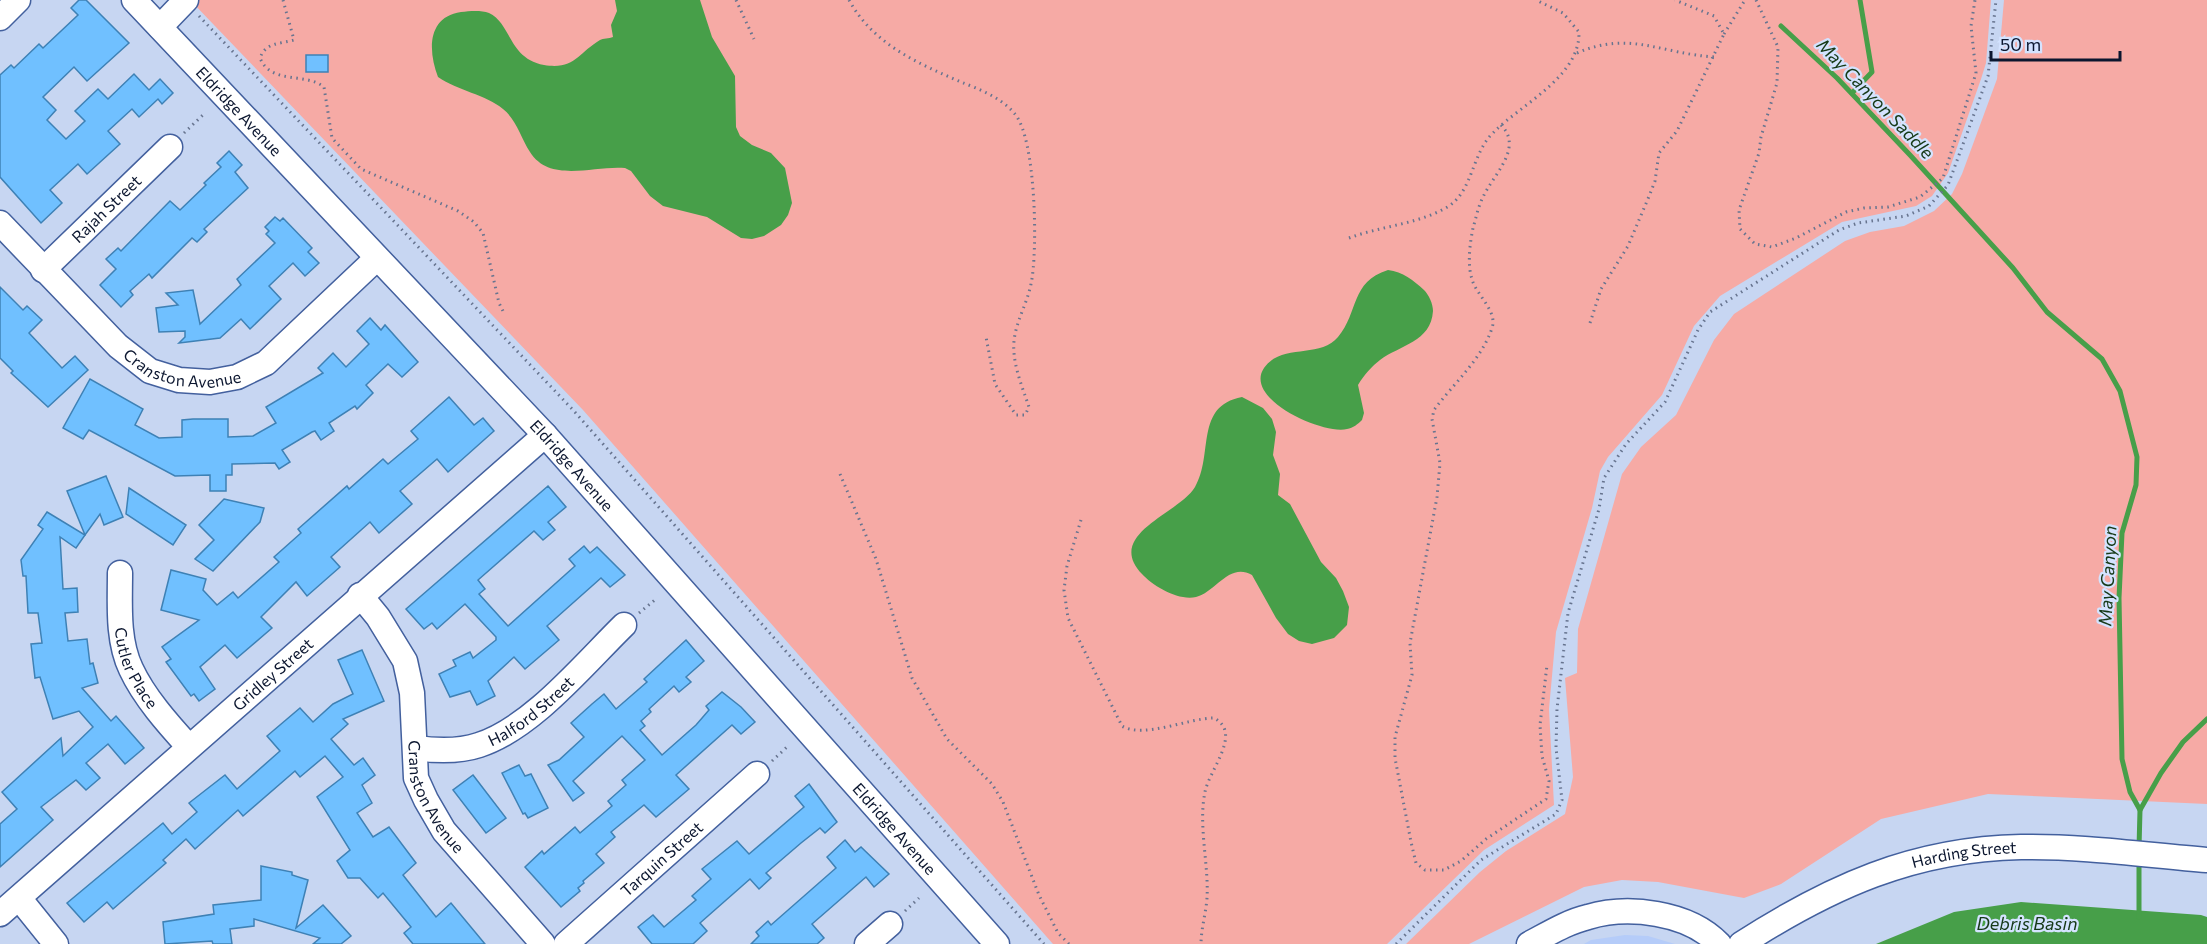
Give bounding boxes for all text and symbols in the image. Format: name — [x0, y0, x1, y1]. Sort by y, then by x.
scale bar — [1991, 24, 2120, 62]
water label: May Canyon Saddle — [1813, 33, 1939, 163]
text: 50 m — [2000, 33, 2041, 55]
street label: Eldridge Avenue — [193, 62, 286, 160]
street label: Rajah Street — [67, 170, 145, 246]
street label: Cranston Avenue — [120, 344, 242, 392]
street label: Eldridge Avenue — [526, 415, 618, 515]
water label: May Canyon — [2093, 525, 2121, 627]
street label: Cutler Place — [112, 626, 162, 712]
street label: Gridley Street — [228, 633, 317, 714]
street label: Halford Street — [485, 672, 578, 750]
street label: Cranston Avenue — [405, 740, 469, 856]
street label: Eldridge Avenue — [849, 779, 941, 878]
street label: Tarquin Street — [616, 817, 707, 900]
street label: Harding Street — [1909, 837, 2017, 871]
water label: Debris Basin — [1976, 912, 2078, 934]

